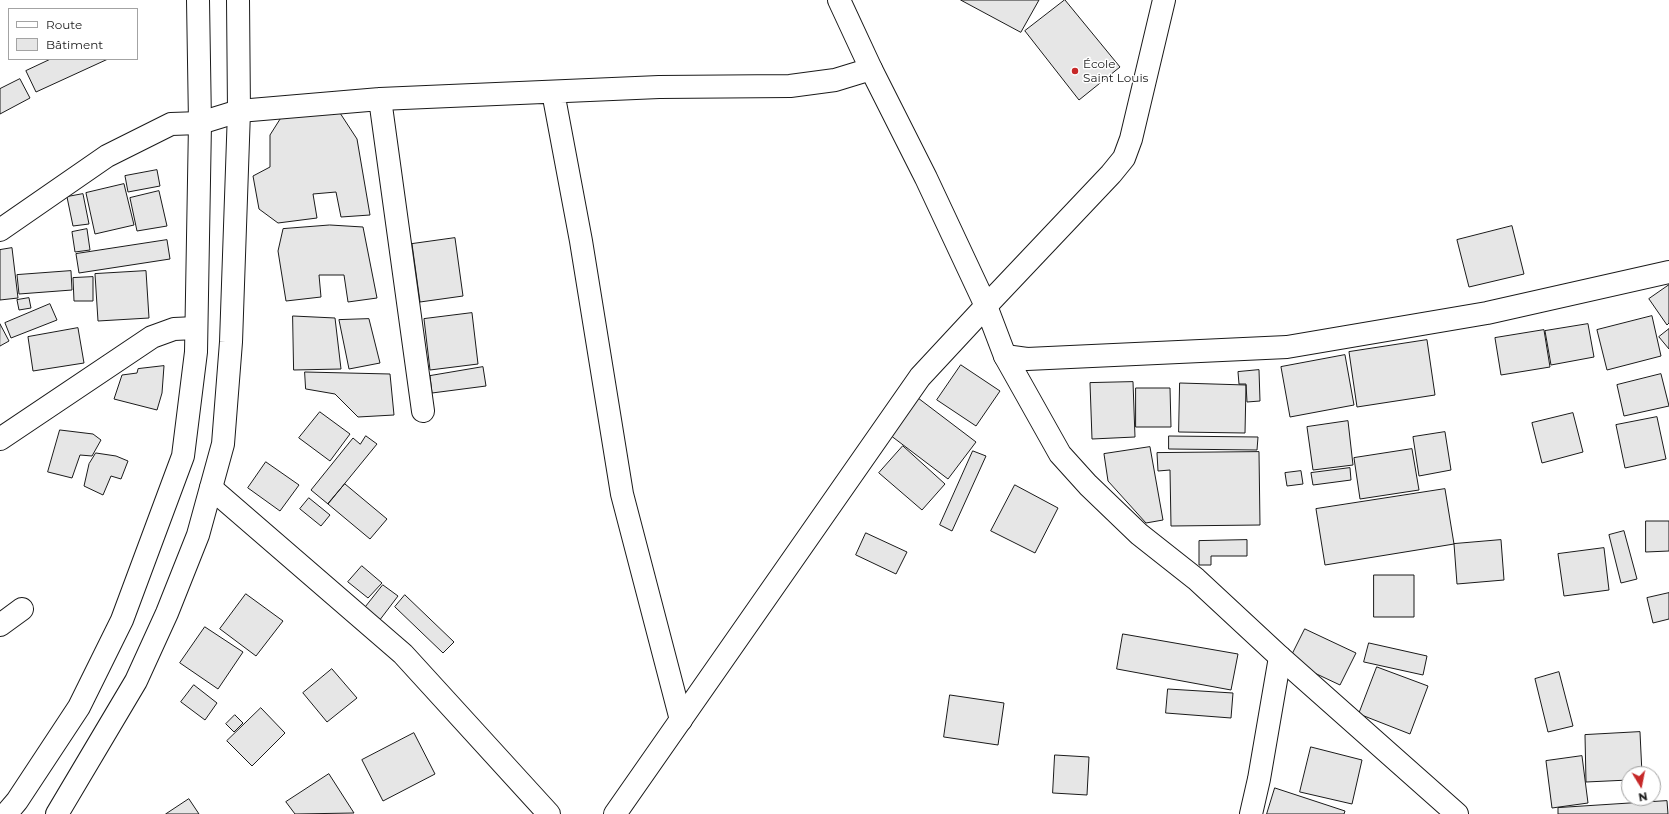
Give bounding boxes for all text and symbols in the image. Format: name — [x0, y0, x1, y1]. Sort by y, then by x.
legend — [8, 8, 138, 60]
text: Route — [46, 17, 82, 32]
text: Bâtiment — [46, 37, 103, 52]
place label: École Saint Louis — [1083, 57, 1148, 85]
marker: École Saint Louis — [1070, 66, 1080, 76]
north arrow — [1621, 766, 1661, 806]
text: N — [1637, 789, 1649, 804]

